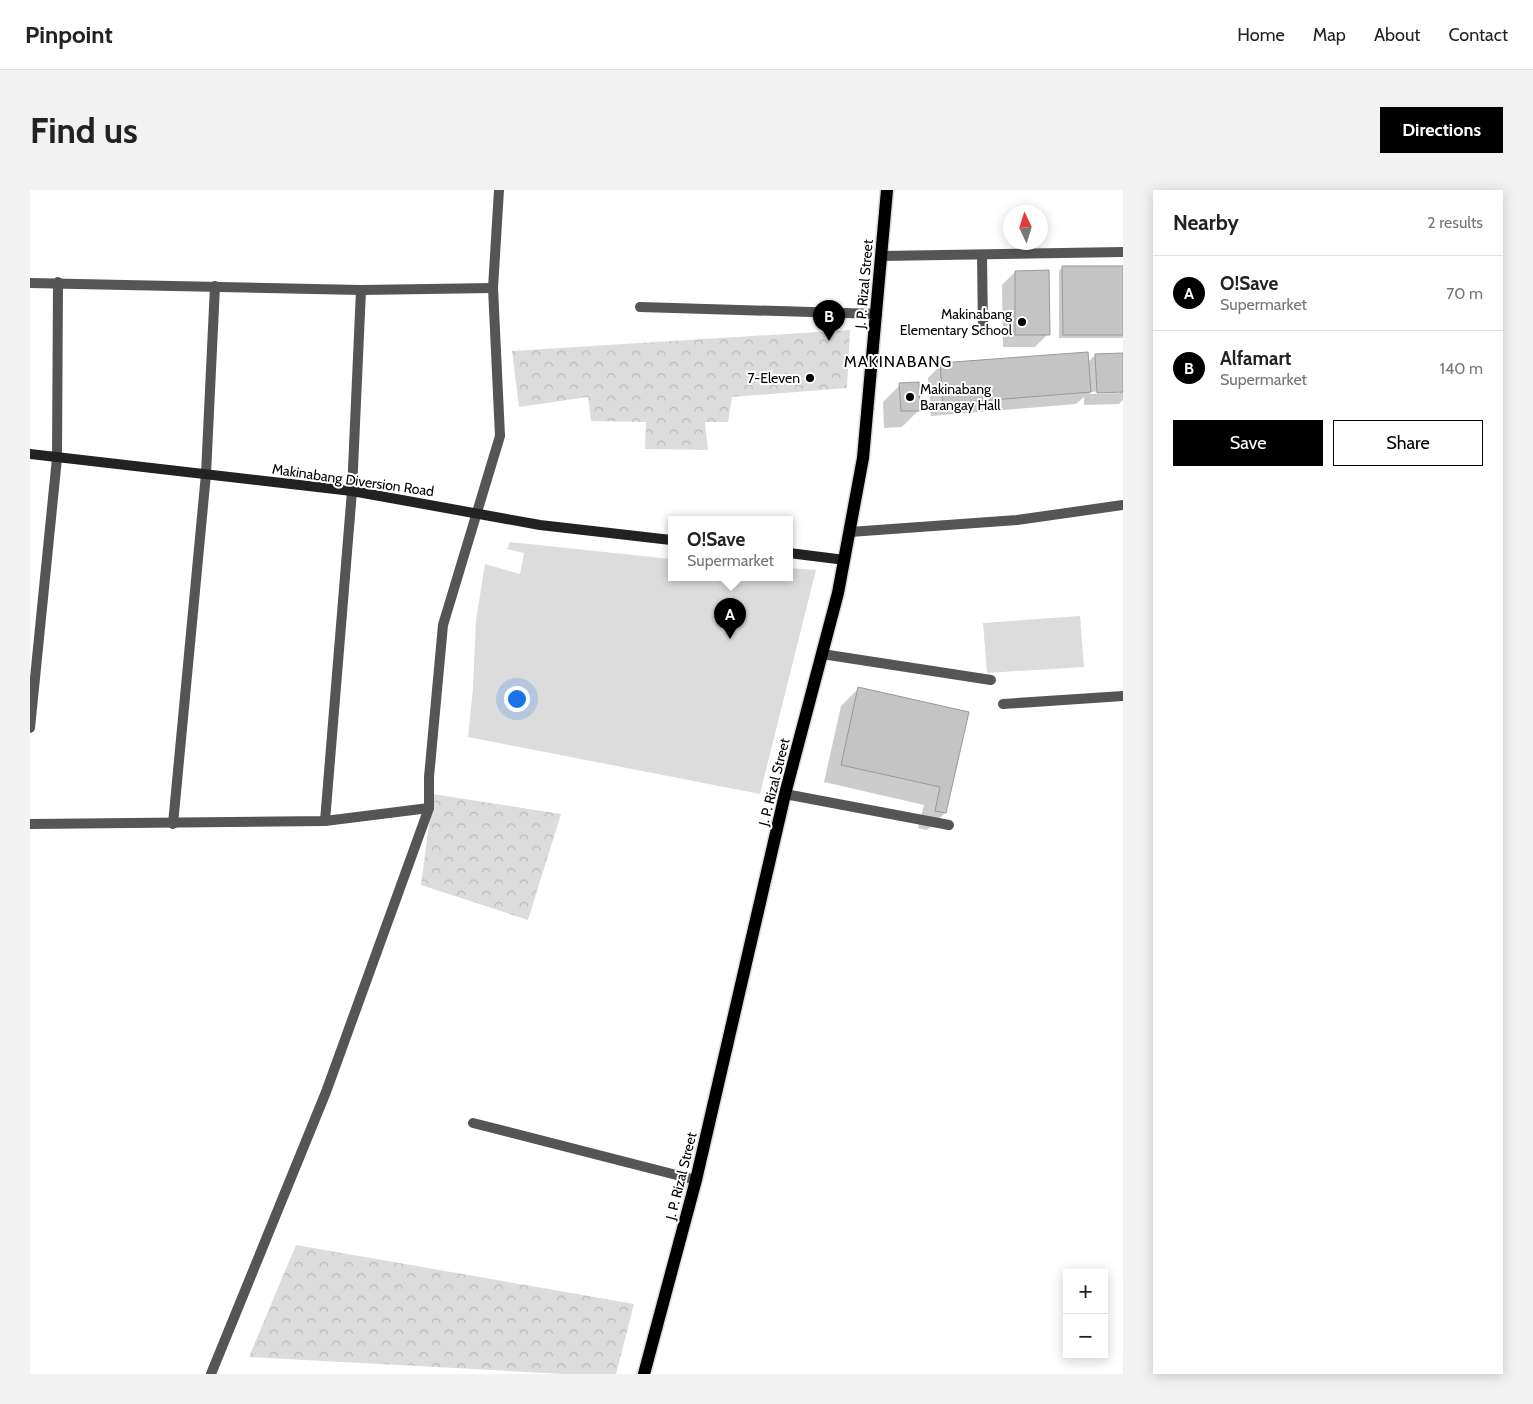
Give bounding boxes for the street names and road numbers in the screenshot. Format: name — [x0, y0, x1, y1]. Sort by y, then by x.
street label: J. P. Rizal Street — [851, 238, 877, 330]
street label: Makinabang Diversion Road — [271, 460, 435, 500]
street label: J. P. Rizal Street — [754, 736, 794, 829]
street label: J. P. Rizal Street — [661, 1130, 701, 1223]

